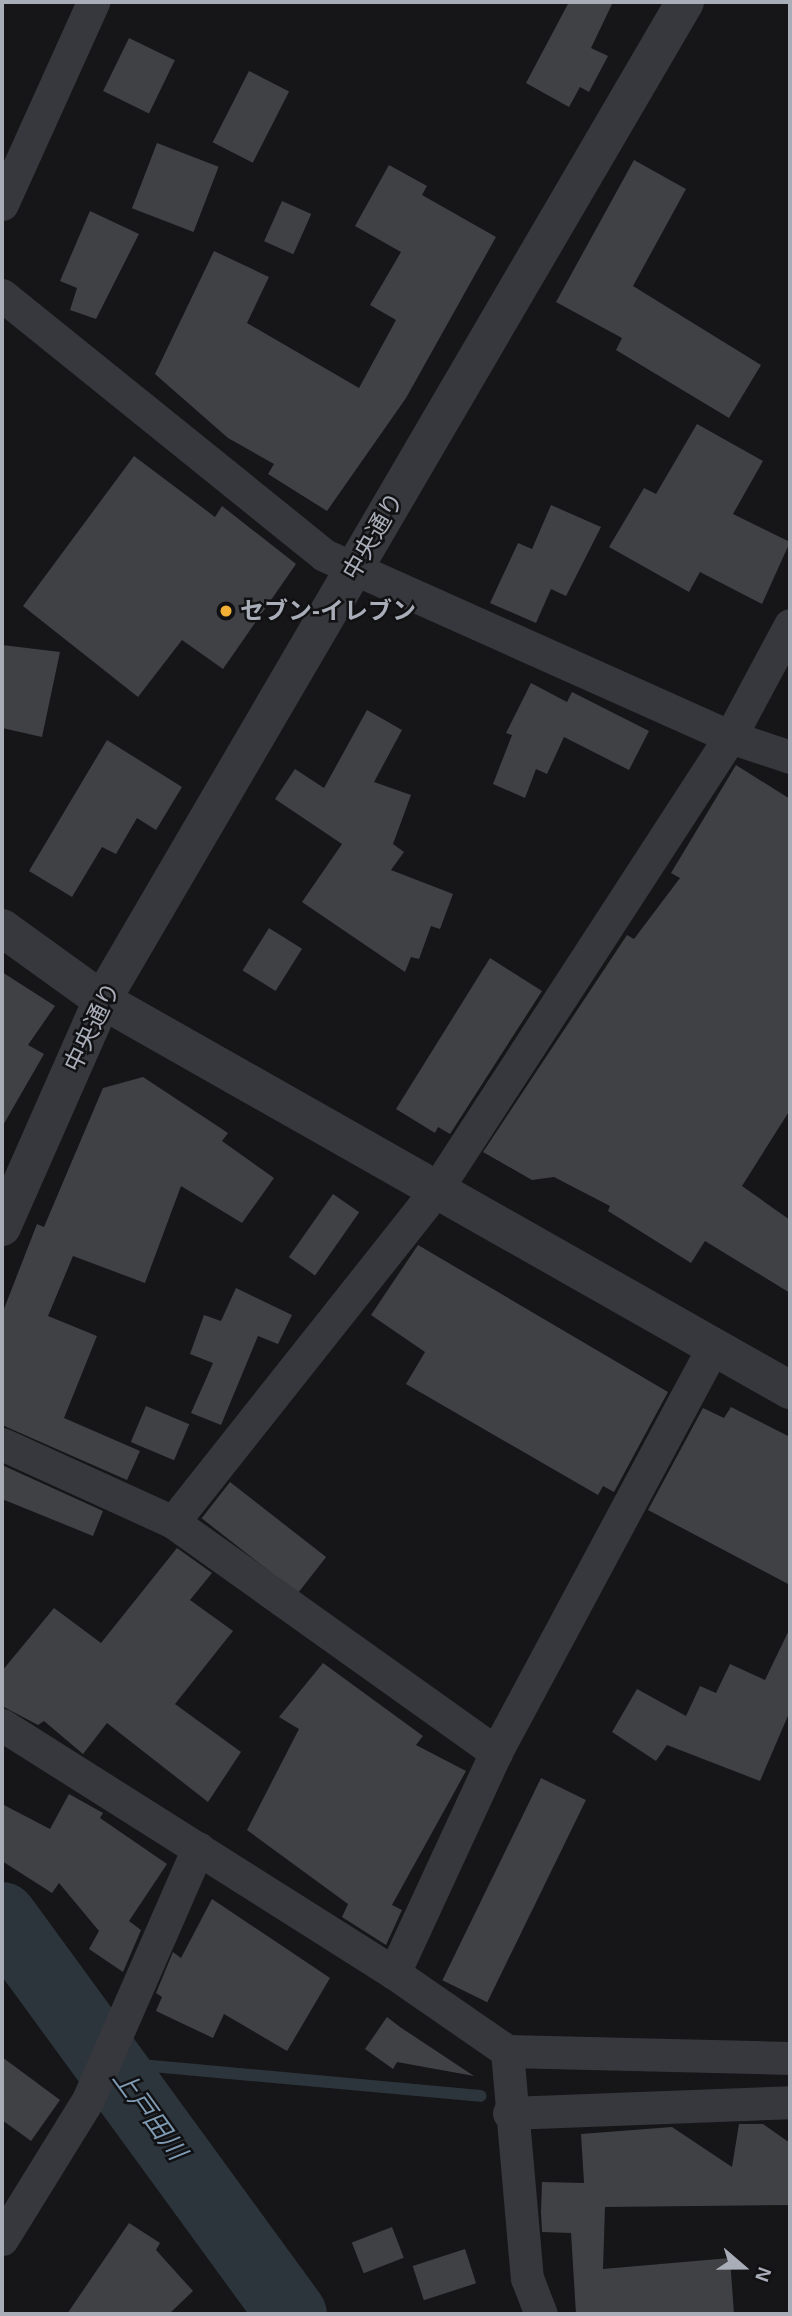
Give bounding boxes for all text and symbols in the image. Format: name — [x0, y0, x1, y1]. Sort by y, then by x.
street label: 中央通り — [337, 487, 409, 585]
place label: セブン-イレブン — [240, 597, 416, 625]
marker: セブン-イレブン — [218, 603, 234, 619]
street label: 中央通り — [58, 978, 126, 1076]
water label: 上戸田川 — [106, 2064, 192, 2166]
north arrow — [708, 2232, 778, 2302]
text: N — [751, 2264, 775, 2284]

